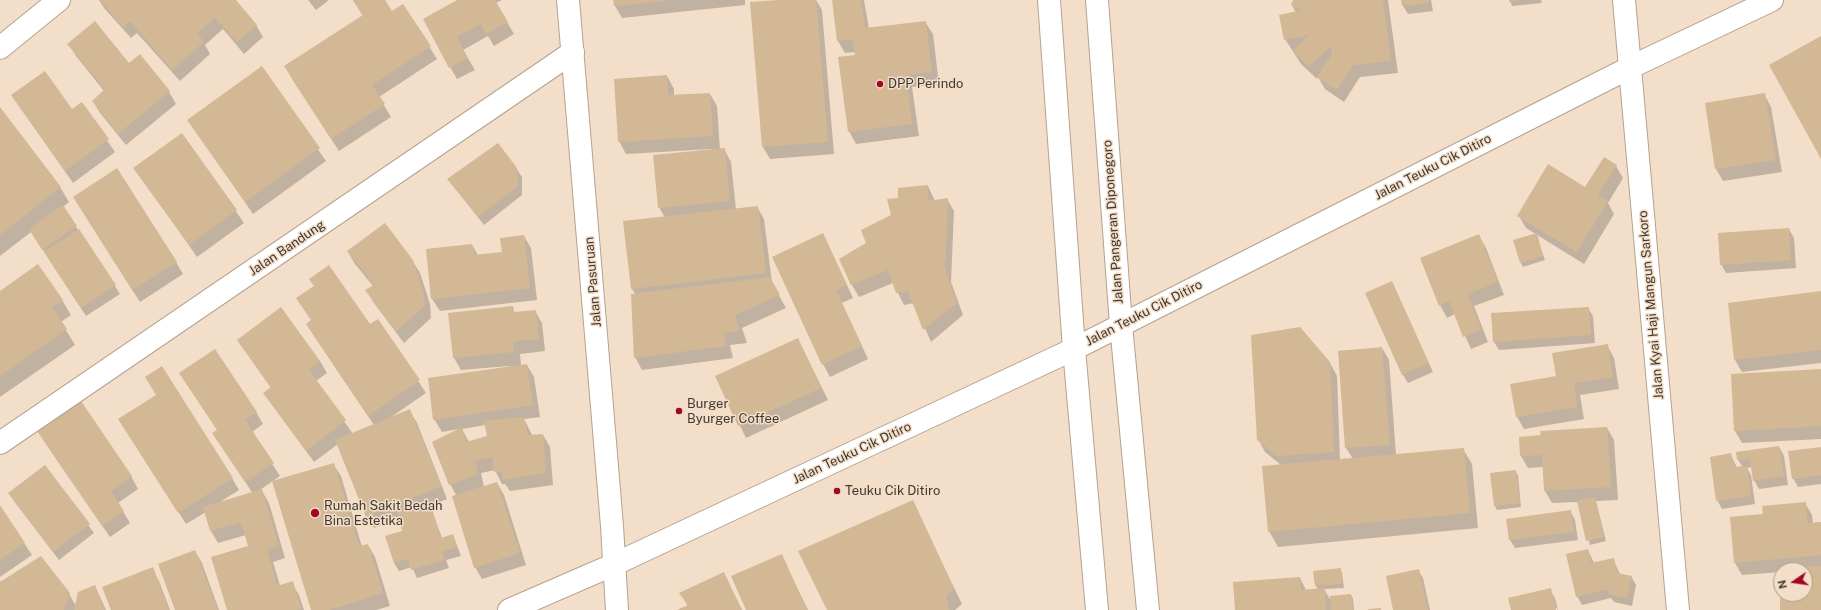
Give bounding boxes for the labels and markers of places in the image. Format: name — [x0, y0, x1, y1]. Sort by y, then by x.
place label: DPP Perindo — [888, 76, 963, 92]
marker: DPP Perindo — [875, 79, 885, 89]
place label: Burger Byurger Coffee — [687, 396, 779, 427]
marker: Burger Byurger Coffee — [674, 406, 684, 416]
place label: Teuku Cik Ditiro — [845, 483, 940, 499]
marker: Teuku Cik Ditiro — [832, 486, 842, 496]
place label: Rumah Sakit Bedah Bina Estetika — [324, 498, 443, 529]
marker: Rumah Sakit Bedah Bina Estetika — [309, 507, 321, 519]

